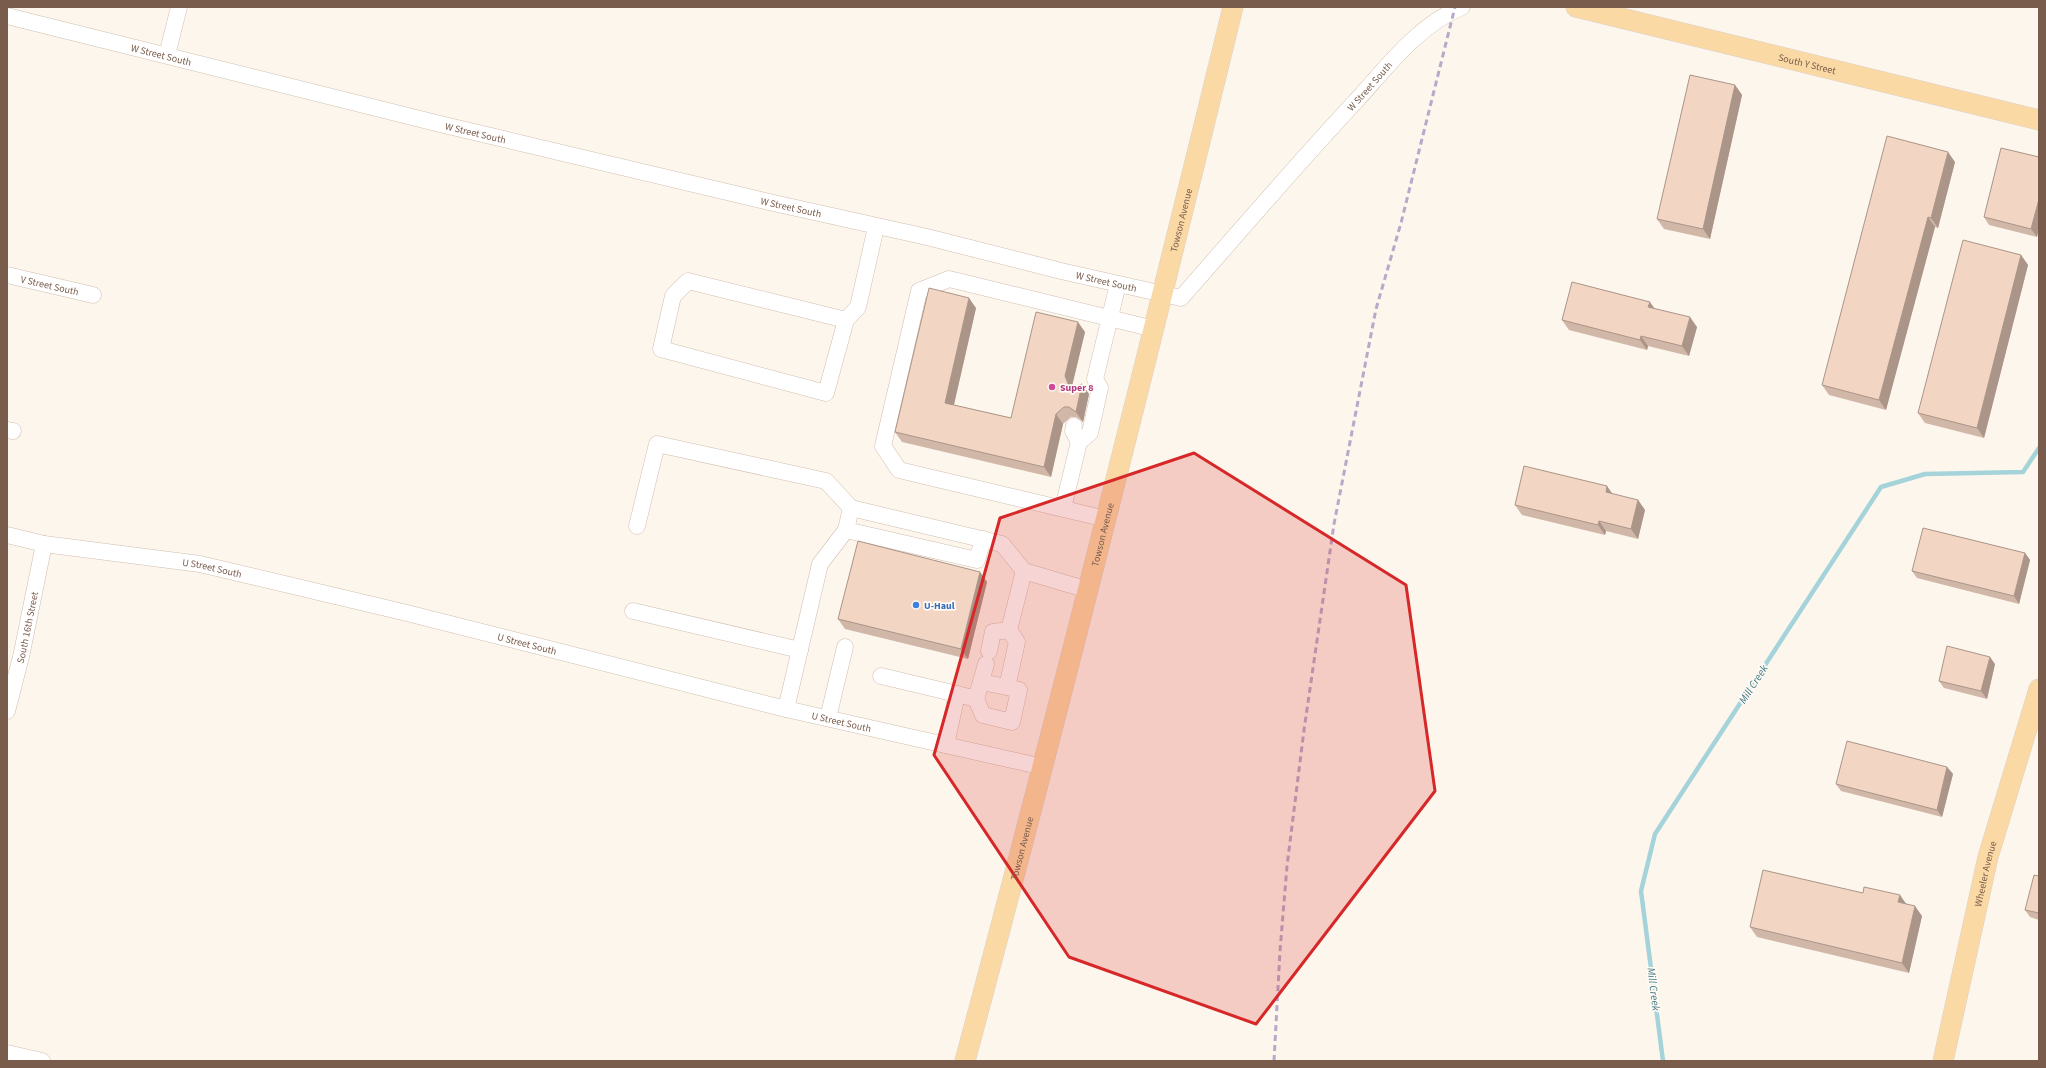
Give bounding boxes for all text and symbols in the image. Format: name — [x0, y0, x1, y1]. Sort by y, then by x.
street label: W Street South — [129, 41, 193, 70]
street label: South Y Street — [1777, 51, 1838, 78]
street label: W Street South — [1344, 59, 1396, 114]
street label: W Street South — [444, 119, 507, 147]
street label: Towson Avenue — [1167, 187, 1196, 254]
street label: W Street South — [759, 194, 823, 221]
street label: W Street South — [1074, 269, 1138, 296]
street label: V Street South — [19, 272, 80, 299]
place label: Super 8 — [1060, 381, 1093, 395]
marker: Super 8 — [1047, 382, 1057, 392]
street label: Towson Avenue — [1088, 501, 1118, 568]
street label: U Street South — [181, 556, 243, 582]
street label: South 16th Street — [14, 590, 42, 665]
place label: U-Haul — [924, 599, 955, 613]
marker: U-Haul — [911, 600, 921, 610]
street label: U Street South — [496, 630, 558, 659]
water label: Mill Creek — [1735, 661, 1772, 707]
street label: U Street South — [810, 709, 872, 736]
street label: Towson Avenue — [1007, 815, 1037, 882]
street label: Wheeler Avenue — [1971, 839, 2001, 908]
water label: Mill Creek — [1643, 967, 1664, 1012]

